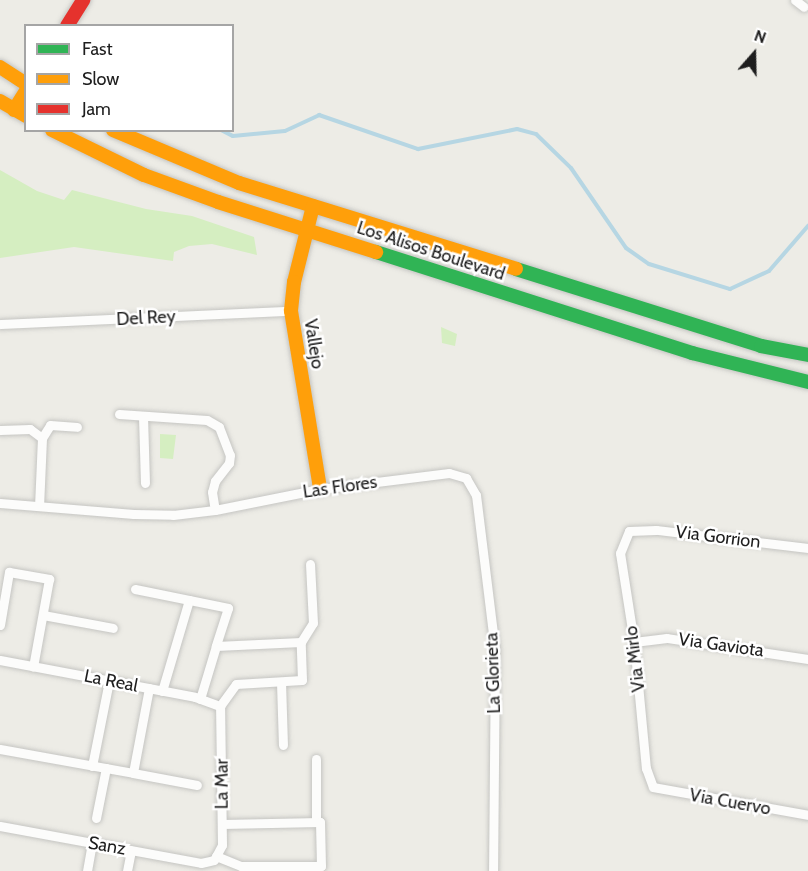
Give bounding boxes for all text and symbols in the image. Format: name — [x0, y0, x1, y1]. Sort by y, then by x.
legend — [24, 24, 234, 132]
north arrow — [724, 24, 784, 84]
text: N — [752, 26, 769, 47]
text: Fast — [82, 38, 113, 60]
text: Slow — [82, 68, 119, 90]
text: Jam — [82, 98, 111, 120]
street label: Los Alisos Boulevard — [354, 217, 508, 285]
street label: Del Rey — [116, 306, 176, 330]
street label: Vallejo — [299, 318, 329, 370]
street label: Las Flores — [301, 471, 379, 503]
street label: Via Gorrion — [674, 521, 762, 553]
street label: Via Mirlo — [620, 625, 650, 693]
street label: Via Gaviota — [677, 628, 765, 662]
street label: La Glorieta — [481, 632, 505, 714]
street label: La Real — [82, 665, 140, 697]
street label: La Mar — [211, 759, 233, 809]
street label: Via Cuervo — [688, 784, 772, 820]
street label: Sanz — [87, 832, 127, 860]

